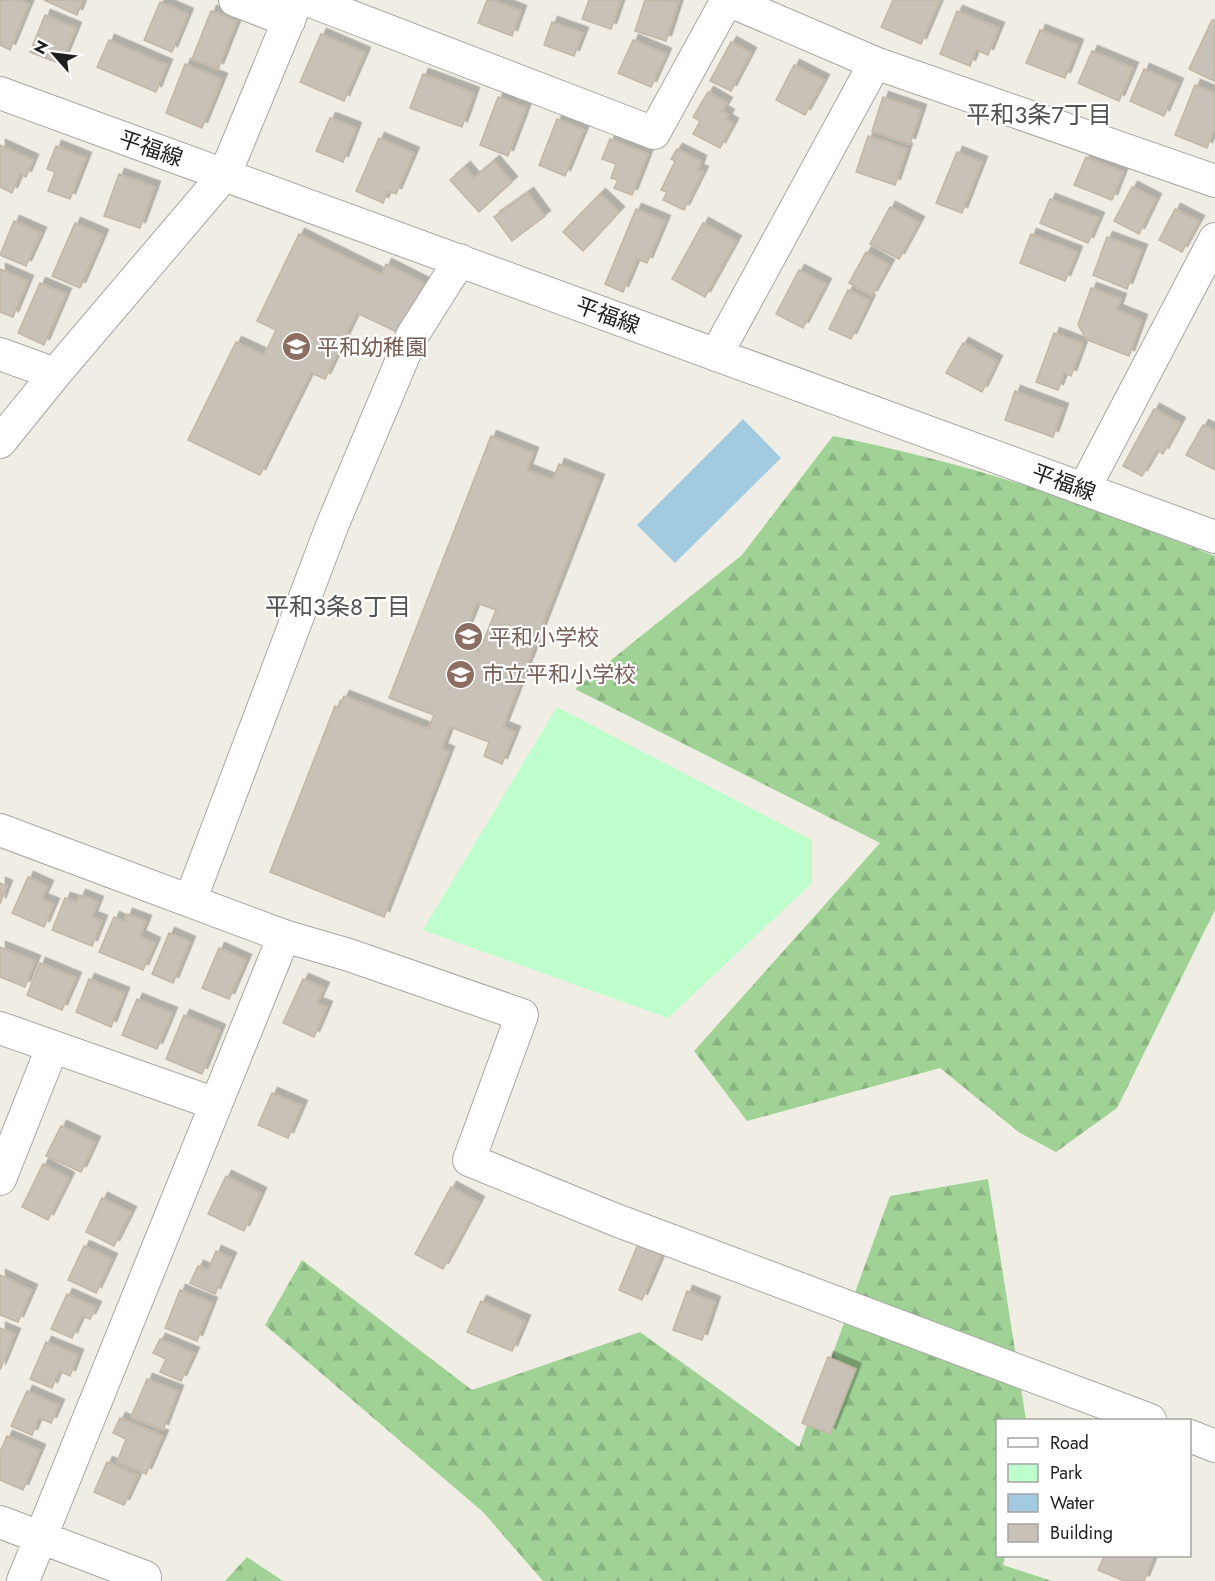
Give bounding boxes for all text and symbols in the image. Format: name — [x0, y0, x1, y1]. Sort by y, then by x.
north arrow — [24, 24, 84, 84]
text: N — [28, 36, 54, 58]
district label: 平和3条7丁目 — [966, 97, 1112, 132]
street label: 平福線 — [115, 122, 187, 174]
street label: 平福線 — [572, 289, 644, 341]
school or university icon: 平和幼稚園 — [280, 331, 312, 363]
place label: 平和幼稚園 — [317, 331, 427, 363]
street label: 平福線 — [1028, 456, 1100, 508]
district label: 平和3条8丁目 — [265, 589, 411, 624]
school or university icon: 平和小学校 — [452, 621, 484, 653]
place label: 平和小学校 — [489, 621, 599, 653]
school or university icon: 市立平和小学校 — [445, 658, 477, 690]
place label: 市立平和小学校 — [482, 658, 636, 690]
legend — [996, 1419, 1191, 1557]
text: Road — [1050, 1430, 1089, 1456]
text: Park — [1050, 1460, 1082, 1486]
text: Water — [1050, 1490, 1095, 1516]
text: Building — [1050, 1520, 1113, 1546]

